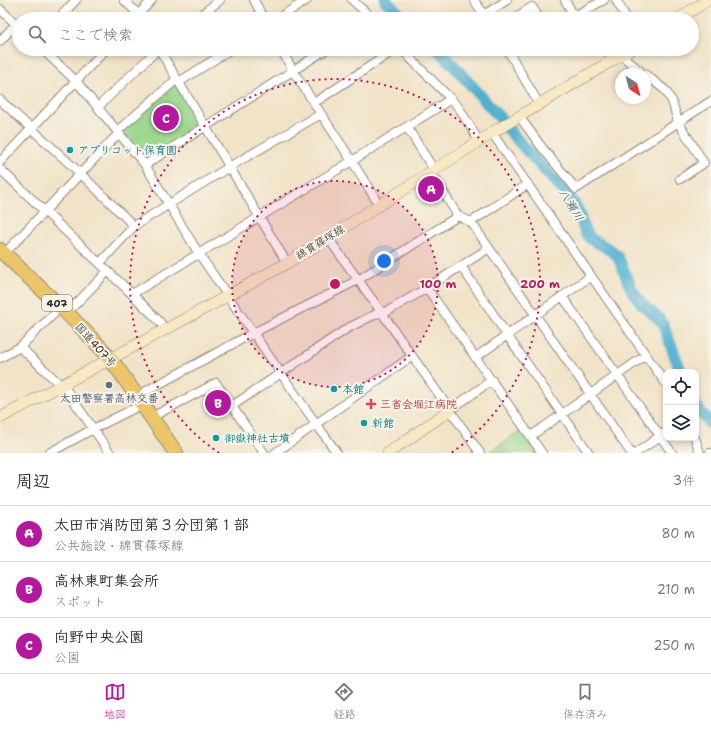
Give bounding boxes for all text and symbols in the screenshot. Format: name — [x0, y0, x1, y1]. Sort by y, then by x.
search box — [12, 12, 699, 56]
icon: search — [26, 23, 48, 45]
text: ここで検索 — [58, 25, 133, 45]
north arrow — [615, 68, 651, 104]
pin: C — [153, 103, 179, 133]
place label: アプリコット保育園 — [78, 143, 177, 158]
marker: アプリコット保育園 — [65, 145, 75, 155]
pin: A — [418, 174, 444, 204]
water label: 八瀬川 — [555, 185, 587, 225]
street label: 綿貫篠塚線 — [293, 221, 348, 263]
your location — [374, 251, 394, 271]
text: 100 m — [420, 276, 457, 292]
text: 200 m — [520, 276, 560, 292]
centre of rings — [328, 277, 342, 291]
road number: 407 — [42, 295, 72, 311]
street label: 国道407号 — [72, 320, 120, 371]
map controls — [663, 369, 699, 441]
button: locate — [663, 369, 699, 405]
marker: 太田警察署高林交番 — [104, 380, 114, 390]
place label: 本館 — [342, 382, 364, 397]
marker: 本館 — [329, 384, 339, 394]
pin: B — [205, 388, 231, 418]
place label: 太田警察署高林交番 — [60, 391, 159, 406]
place label: 三省会堀江病院 — [380, 397, 457, 412]
marker: 三省会堀江病院 — [365, 398, 377, 410]
button: layers — [663, 405, 699, 441]
place label: 新館 — [372, 416, 394, 431]
marker: 新館 — [359, 418, 369, 428]
place label: 御嶽神社古墳 — [224, 431, 290, 446]
marker: 御嶽神社古墳 — [211, 433, 221, 443]
text: 周辺 — [16, 470, 50, 492]
text: 3件 — [673, 472, 695, 489]
text: 太田市消防団第３分団第１部 — [54, 515, 249, 535]
text: A — [24, 525, 34, 542]
text: 80 m — [661, 525, 695, 542]
text: 公共施設 · 綿貫篠塚線 — [54, 537, 184, 554]
text: 高林東町集会所 — [54, 571, 159, 591]
text: B — [25, 581, 33, 598]
text: 210 m — [657, 581, 695, 598]
text: スポット — [54, 593, 106, 610]
text: 向野中央公園 — [54, 627, 144, 647]
text: C — [25, 637, 33, 654]
text: 250 m — [654, 637, 695, 654]
text: 公園 — [54, 649, 80, 666]
tab: 地図 — [104, 681, 126, 722]
tab: 経路 — [333, 681, 355, 722]
tab: 保存済み — [563, 681, 607, 722]

